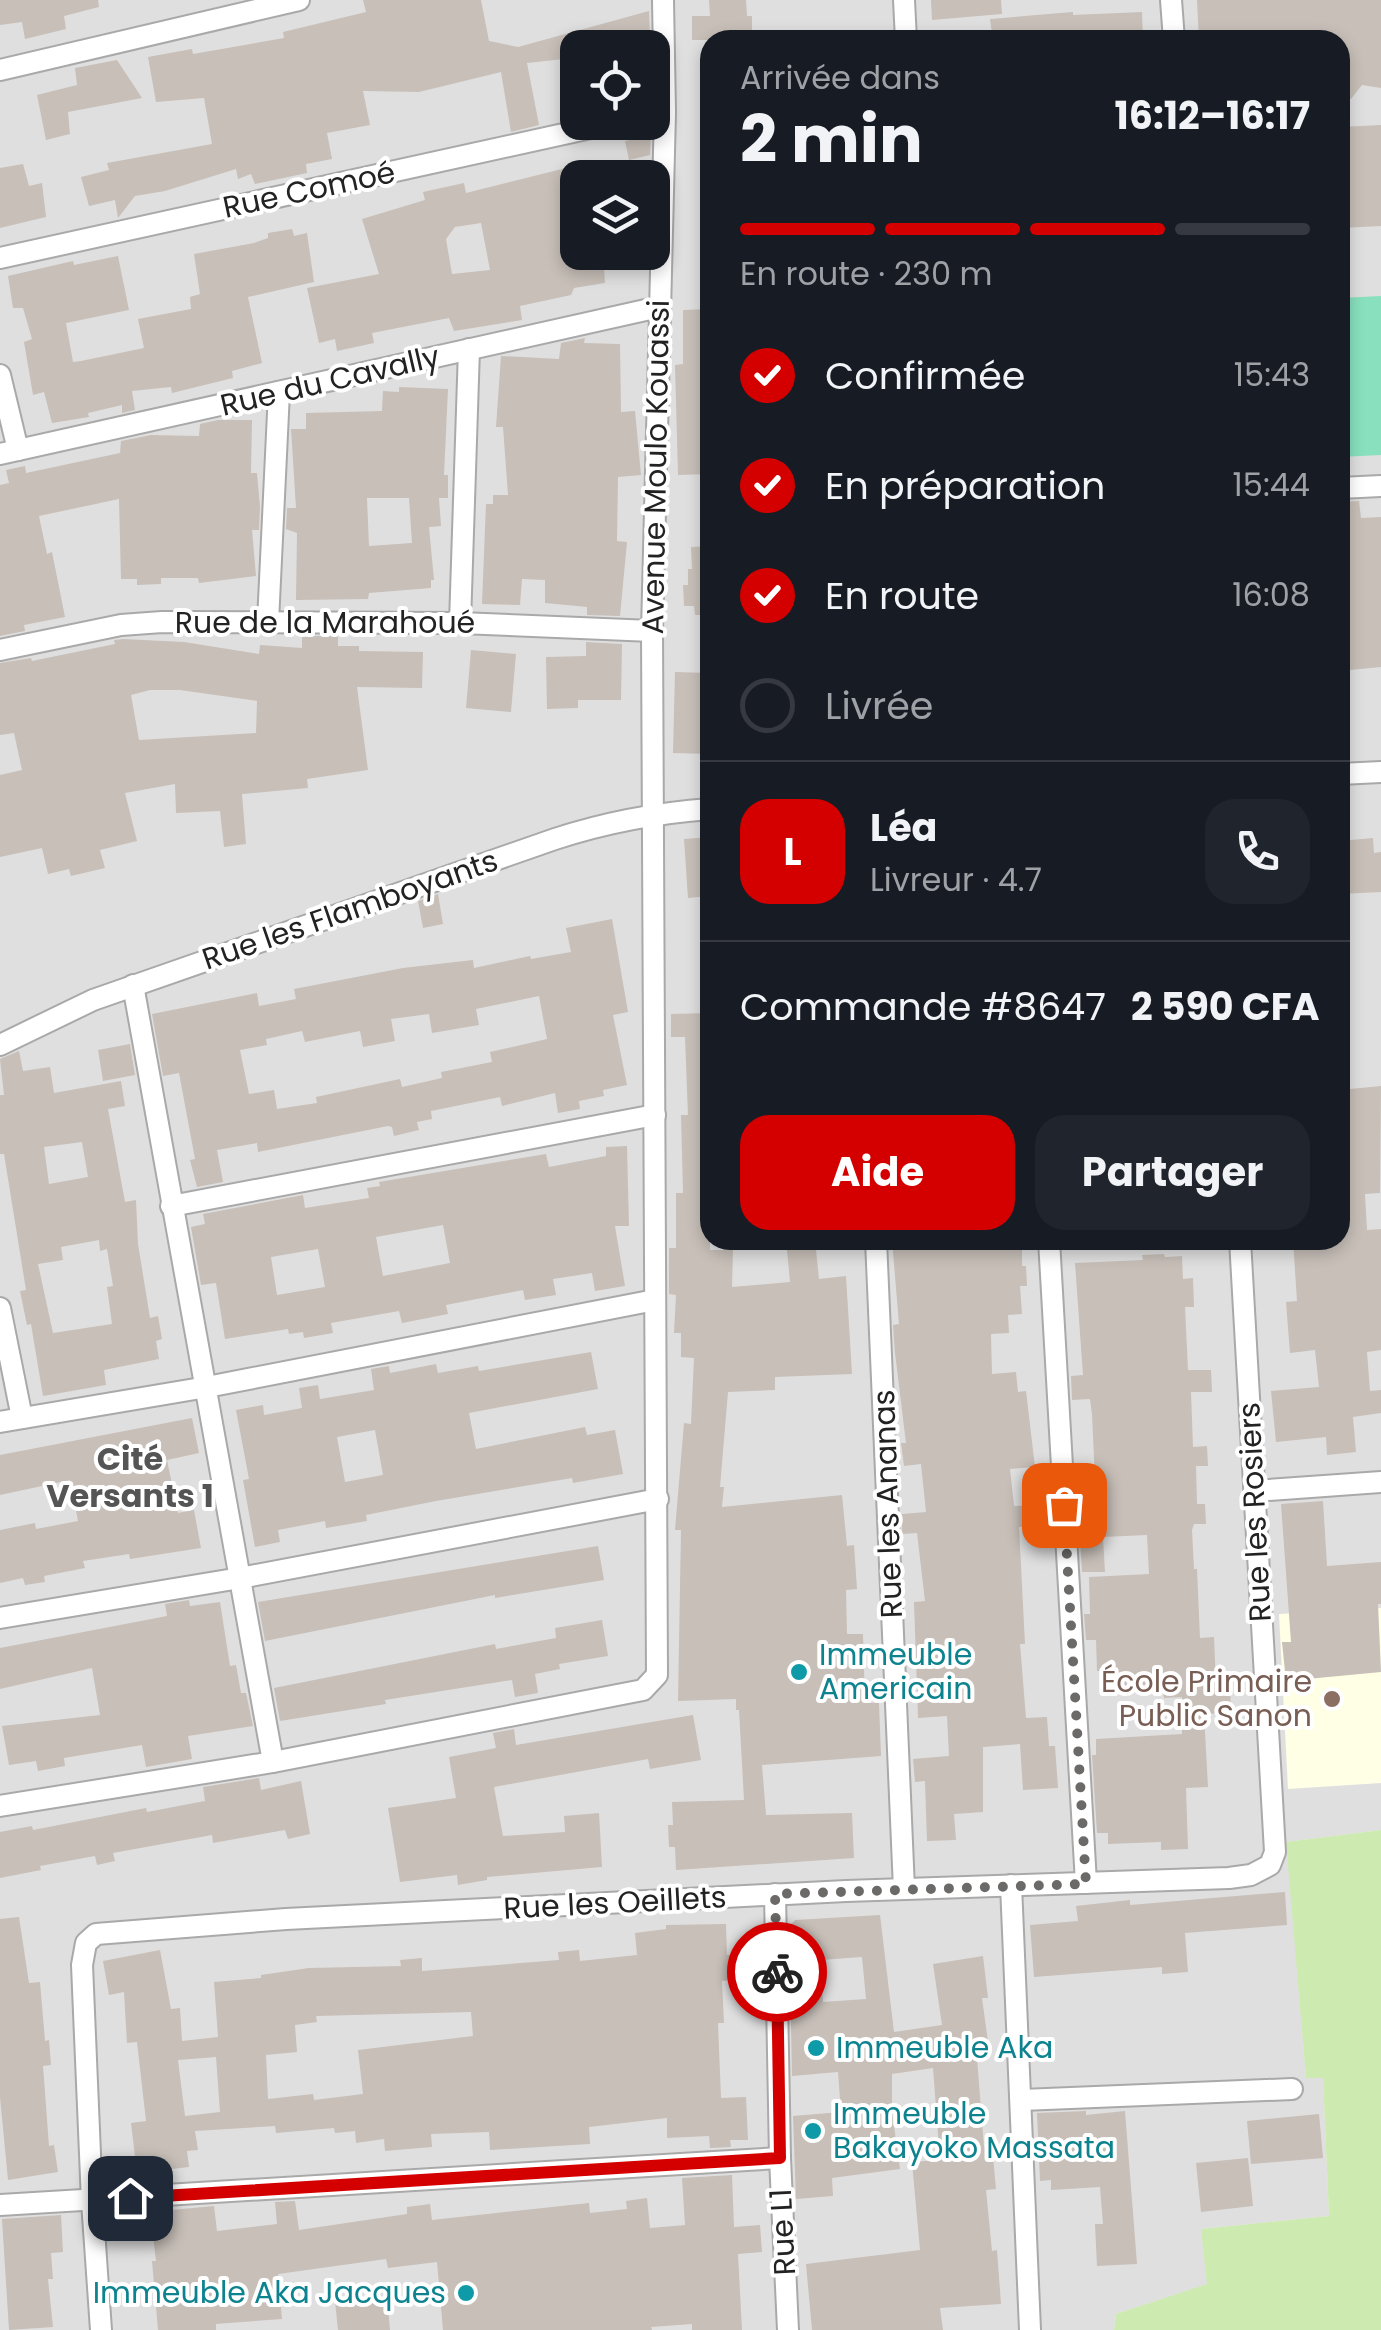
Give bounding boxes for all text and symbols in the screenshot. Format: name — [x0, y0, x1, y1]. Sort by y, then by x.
map controls — [560, 30, 670, 270]
button: locate — [560, 30, 670, 140]
text: Arrivée dans — [740, 55, 940, 100]
text: 16:12–16:17 — [1114, 89, 1310, 142]
text: 2 min — [740, 94, 923, 185]
street label: Rue Comoé — [219, 150, 399, 229]
button: layers — [560, 160, 670, 270]
text: En route · 230 m — [740, 251, 993, 296]
street label: Avenue Moulo Kouassi — [631, 299, 680, 635]
street label: Rue du Cavally — [216, 334, 444, 427]
icon: check — [740, 348, 795, 403]
text: Confirmée — [825, 349, 1025, 402]
text: 15:43 — [1234, 352, 1310, 397]
icon: check — [740, 458, 795, 513]
text: En préparation — [825, 459, 1105, 512]
text: 15:44 — [1233, 462, 1310, 507]
icon: check — [740, 568, 795, 623]
text: En route — [825, 569, 979, 622]
text: 16:08 — [1232, 572, 1310, 617]
street label: Rue de la Marahoué — [175, 601, 475, 644]
text: Livrée — [825, 679, 933, 732]
button: phone — [1205, 799, 1310, 904]
text: Léa — [870, 801, 937, 854]
text: L — [783, 825, 802, 878]
street label: Rue les Flamboyants — [196, 839, 503, 980]
text: Livreur · 4.7 — [870, 857, 1042, 902]
text: Commande #8647 — [740, 980, 1106, 1033]
text: 2 590 CFA — [1131, 980, 1319, 1033]
button: Aide — [740, 1115, 1015, 1230]
button: Partager — [1035, 1115, 1310, 1230]
street label: Rue les Ananas — [862, 1389, 913, 1619]
street label: Rue les Rosiers — [1227, 1401, 1282, 1623]
district label: Cité Versants 1 — [46, 1436, 214, 1518]
pin — [1022, 1463, 1107, 1548]
icon: bag — [1037, 1478, 1092, 1533]
place label: Immeuble Americain — [819, 1633, 972, 1710]
place label: École Primaire Public Sanon — [1101, 1660, 1312, 1737]
marker: Immeuble Americain — [788, 1661, 810, 1683]
marker: École Primaire Public Sanon — [1321, 1688, 1343, 1710]
street label: Rue les Oeillets — [502, 1875, 728, 1930]
courier — [727, 1922, 827, 2022]
icon: bike — [750, 1945, 805, 2000]
place label: Immeuble Aka — [836, 2026, 1053, 2069]
marker: Immeuble Aka — [805, 2037, 827, 2059]
place label: Immeuble Bakayoko Massata — [833, 2092, 1115, 2169]
marker: Immeuble Bakayoko Massata — [802, 2120, 824, 2142]
pin — [88, 2156, 173, 2241]
icon: home — [103, 2171, 158, 2226]
street label: Rue L1 — [759, 2188, 806, 2276]
place label: Immeuble Aka Jacques — [93, 2271, 446, 2314]
marker: Immeuble Aka Jacques — [455, 2282, 477, 2304]

